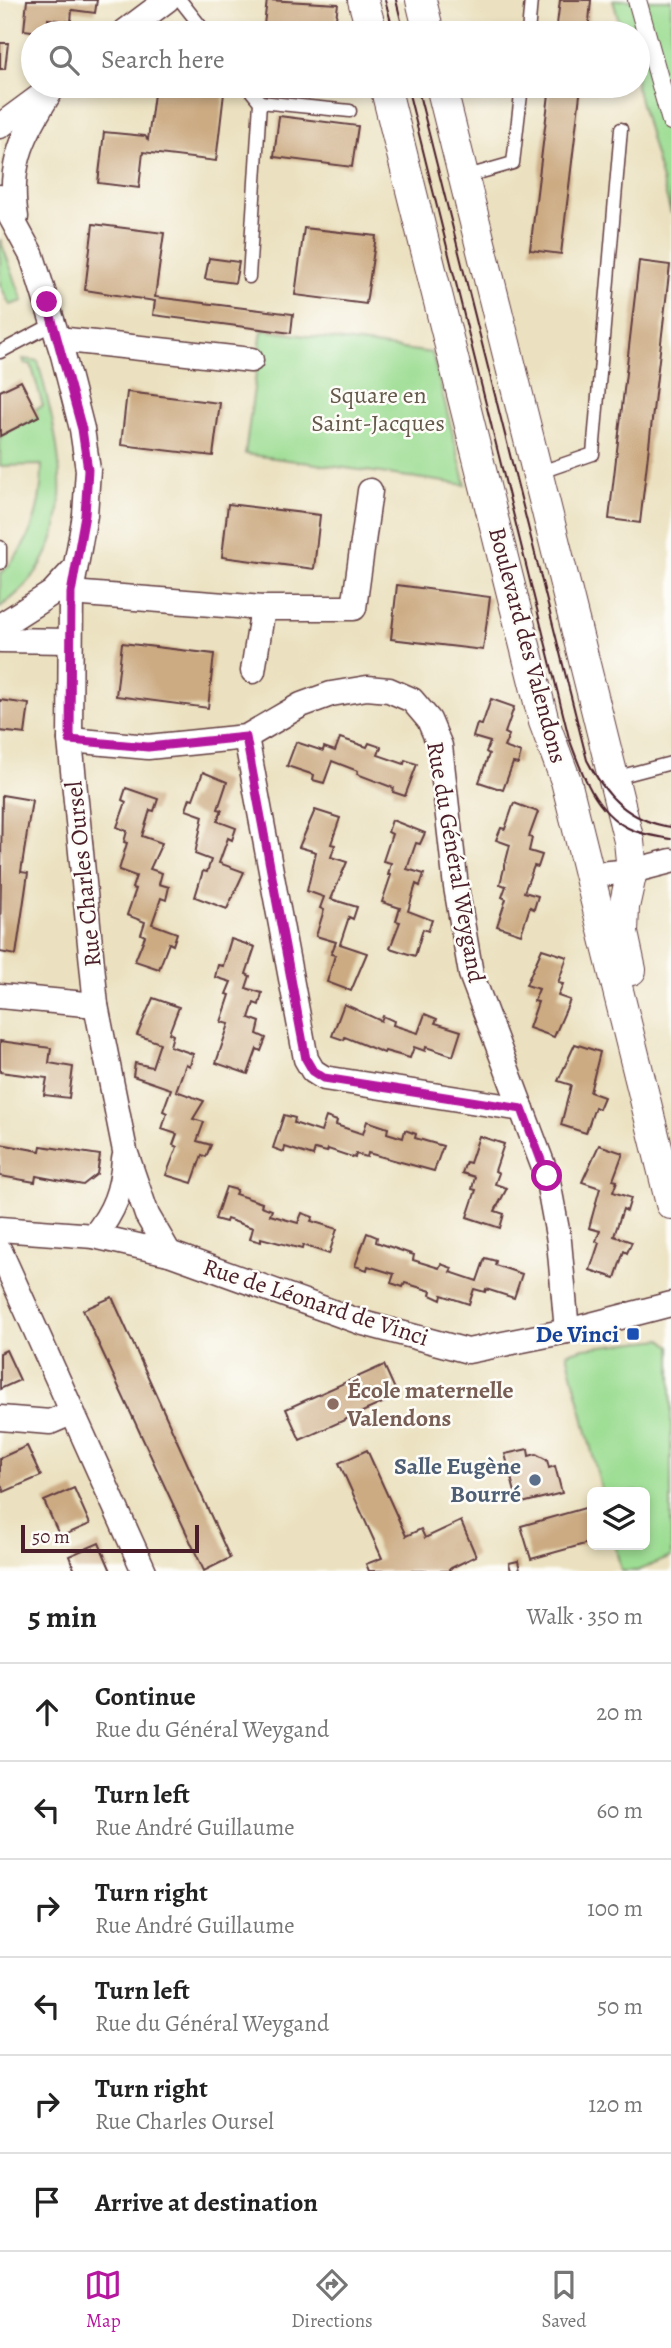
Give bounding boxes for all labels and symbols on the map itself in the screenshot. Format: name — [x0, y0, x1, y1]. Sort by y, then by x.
route end — [31, 286, 62, 317]
park label: Square en Saint-Jacques — [311, 379, 445, 439]
street label: Boulevard des Valendons — [481, 523, 575, 767]
street label: Rue du Général Weygand — [419, 739, 493, 985]
street label: Rue Charles Oursel — [57, 779, 109, 969]
route start — [531, 1160, 562, 1191]
street label: Rue de Léonard de Vinci — [199, 1250, 433, 1354]
place label: De Vinci — [536, 1318, 619, 1350]
marker: De Vinci — [625, 1326, 641, 1342]
place label: École maternelle Valendons — [346, 1374, 514, 1434]
marker: École maternelle Valendons — [325, 1396, 341, 1412]
place label: Salle Eugène Bourré — [394, 1450, 521, 1510]
marker: Salle Eugène Bourré — [527, 1472, 543, 1488]
scale bar — [21, 1522, 200, 1554]

